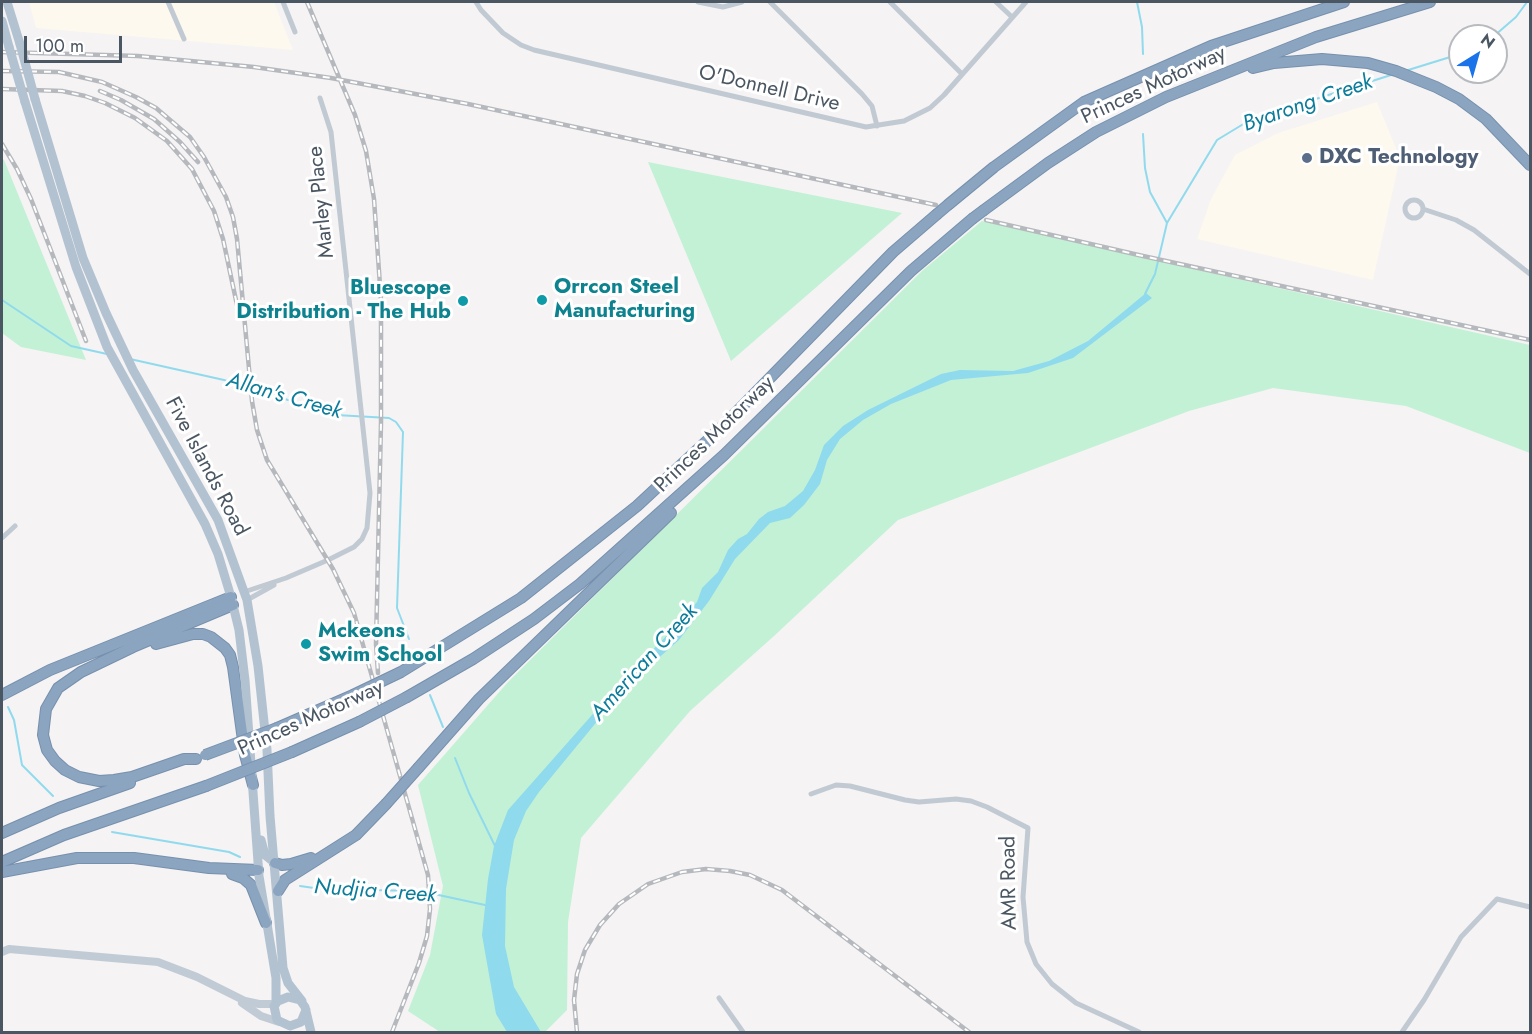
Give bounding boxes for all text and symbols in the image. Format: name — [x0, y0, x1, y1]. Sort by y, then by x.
scale bar — [27, 24, 124, 62]
north arrow — [1448, 24, 1508, 84]
text: N — [1476, 28, 1500, 54]
text: 100 m — [35, 33, 84, 59]
street label: Princes Motorway — [1078, 41, 1230, 131]
street label: O'Donnell Drive — [696, 61, 842, 117]
water label: Byarong Creek — [1240, 70, 1376, 138]
street label: Marley Place — [304, 145, 340, 259]
place label: DXC Technology — [1319, 145, 1478, 171]
marker: DXC Technology — [1300, 151, 1314, 165]
place label: Orrcon Steel Manufacturing — [554, 275, 695, 325]
place label: Bluescope Distribution - The Hub — [236, 276, 451, 326]
marker: Orrcon Steel Manufacturing — [535, 293, 549, 307]
marker: Bluescope Distribution - The Hub — [456, 294, 470, 308]
water label: Allan's Creek — [223, 368, 345, 426]
street label: Princes Motorway — [650, 372, 780, 498]
street label: Five Islands Road — [159, 393, 253, 541]
water label: American Creek — [586, 599, 704, 727]
place label: Mckeons Swim School — [318, 619, 442, 669]
marker: Mckeons Swim School — [299, 637, 313, 651]
street label: Princes Motorway — [234, 676, 388, 762]
street label: AMR Road — [997, 836, 1023, 930]
water label: Nudjia Creek — [313, 875, 437, 909]

